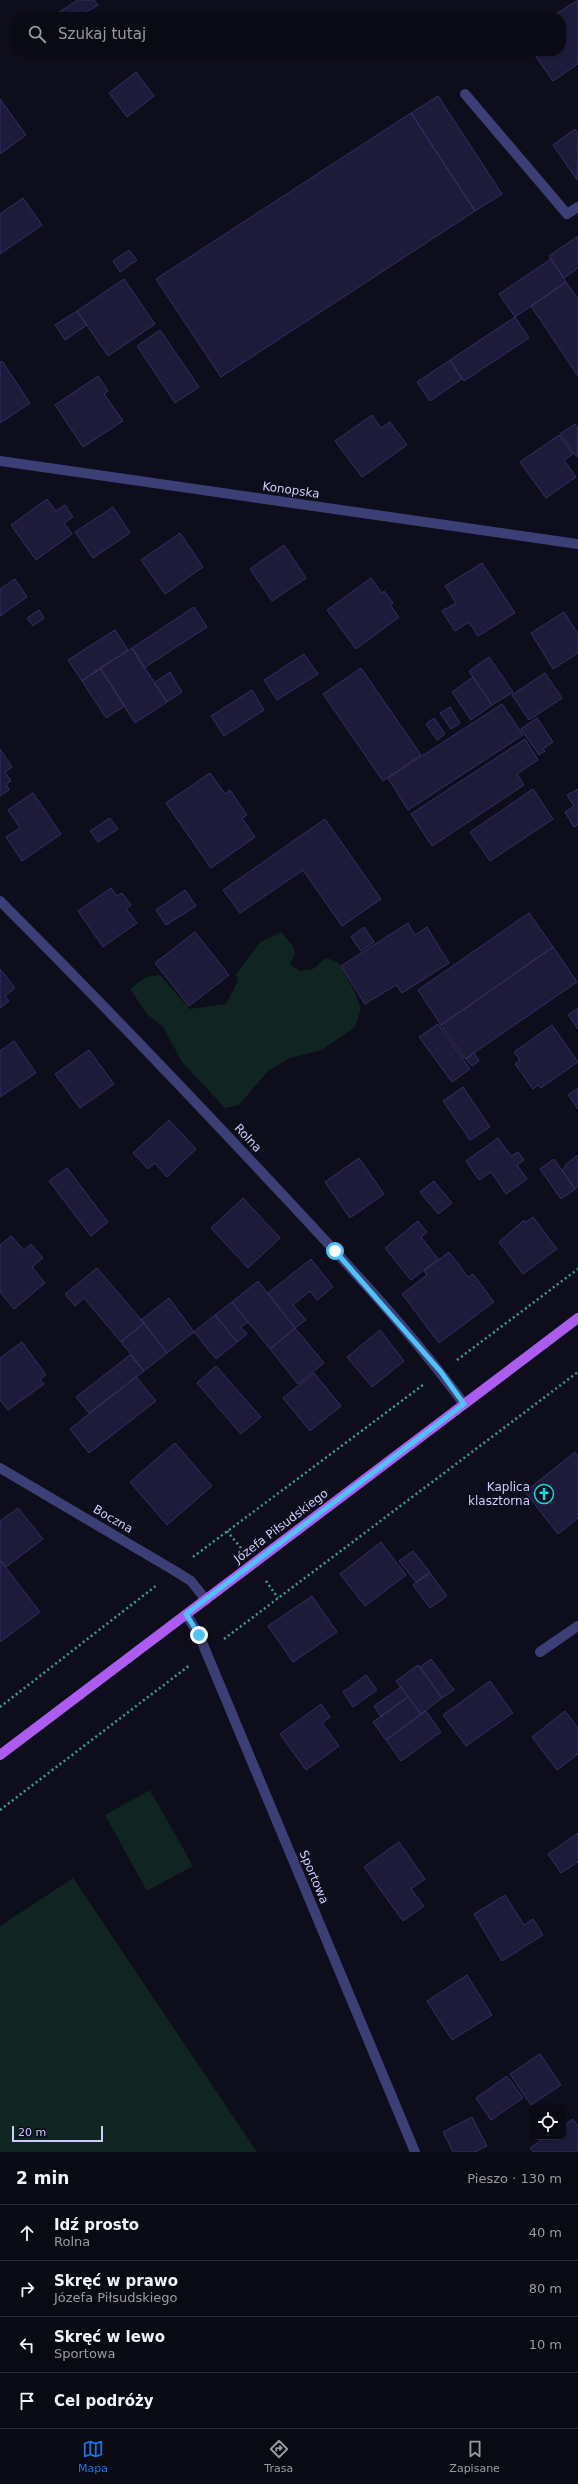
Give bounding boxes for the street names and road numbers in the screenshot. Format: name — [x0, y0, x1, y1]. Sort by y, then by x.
street label: Konopska — [262, 479, 320, 501]
street label: Rolna — [231, 1121, 265, 1155]
street label: Józefa Piłsudskiego — [230, 1486, 331, 1567]
street label: Boczna — [91, 1502, 135, 1536]
street label: Sportowa — [296, 1848, 332, 1906]

